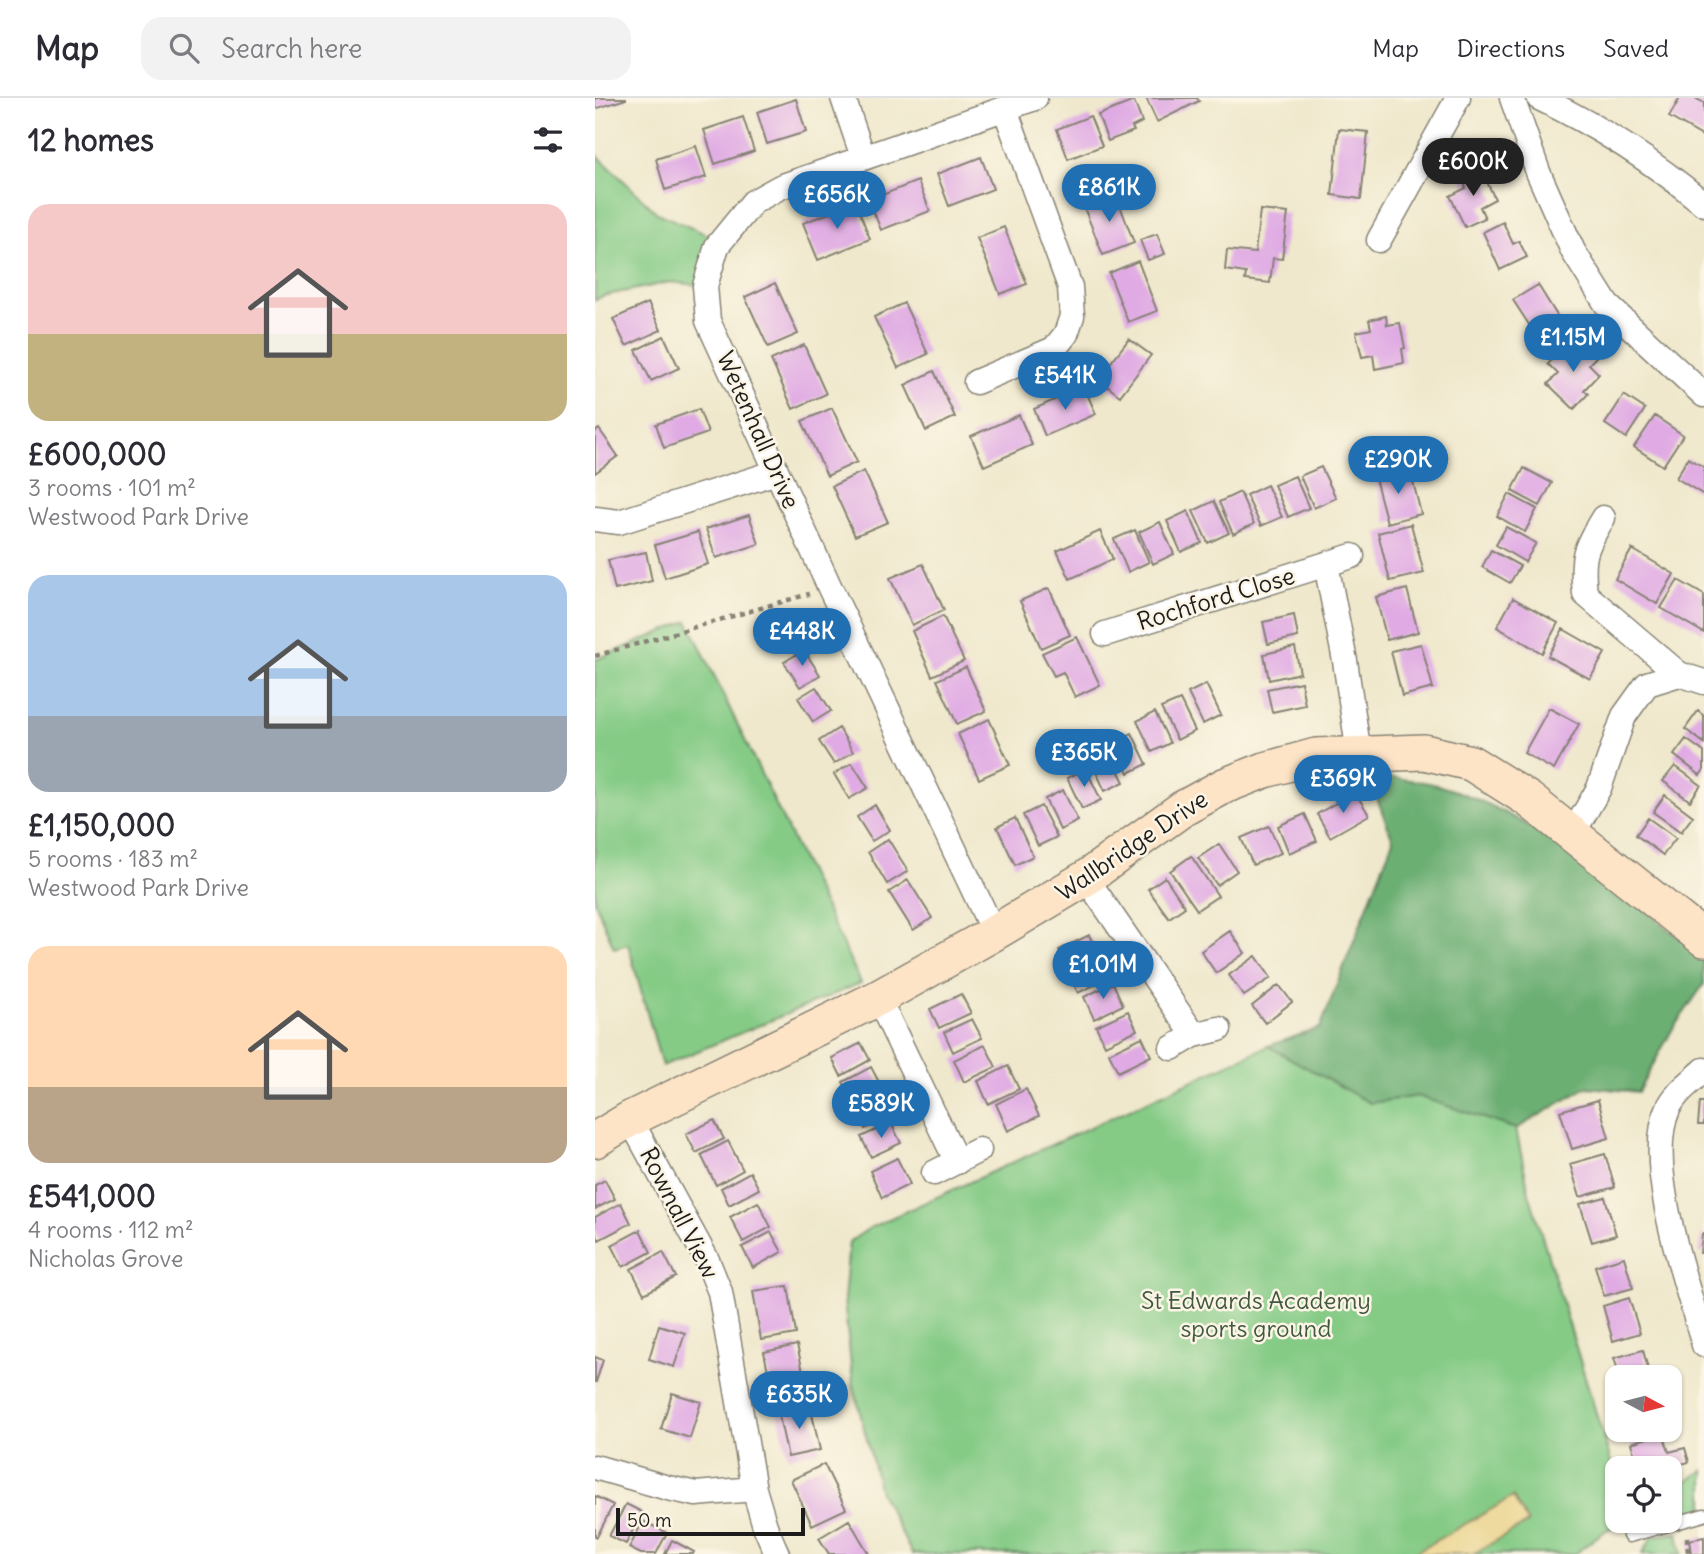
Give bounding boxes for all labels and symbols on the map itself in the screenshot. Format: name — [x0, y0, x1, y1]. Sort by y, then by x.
pin: £600K — [1424, 139, 1522, 198]
pin: £861K — [1060, 164, 1158, 224]
pin: £656K — [788, 172, 886, 231]
pin: £1.15M — [1516, 314, 1630, 374]
street label: Wetenhall Drive — [711, 346, 807, 513]
pin: £541K — [1016, 352, 1114, 412]
pin: £290K — [1349, 436, 1447, 496]
street label: Rochford Close — [1133, 560, 1298, 636]
pin: £448K — [753, 608, 851, 668]
pin: £365K — [1035, 730, 1133, 789]
pin: £369K — [1294, 756, 1392, 815]
street label: Wallbridge Drive — [1050, 783, 1213, 907]
pin: £1.01M — [1046, 942, 1160, 1001]
pin: £589K — [832, 1080, 930, 1140]
street label: Rownall View — [634, 1142, 726, 1283]
park label: St Edwards Academy sports ground — [1141, 1285, 1371, 1343]
north arrow — [1605, 1365, 1682, 1442]
pin: £635K — [750, 1372, 848, 1431]
scale bar — [616, 1505, 805, 1537]

